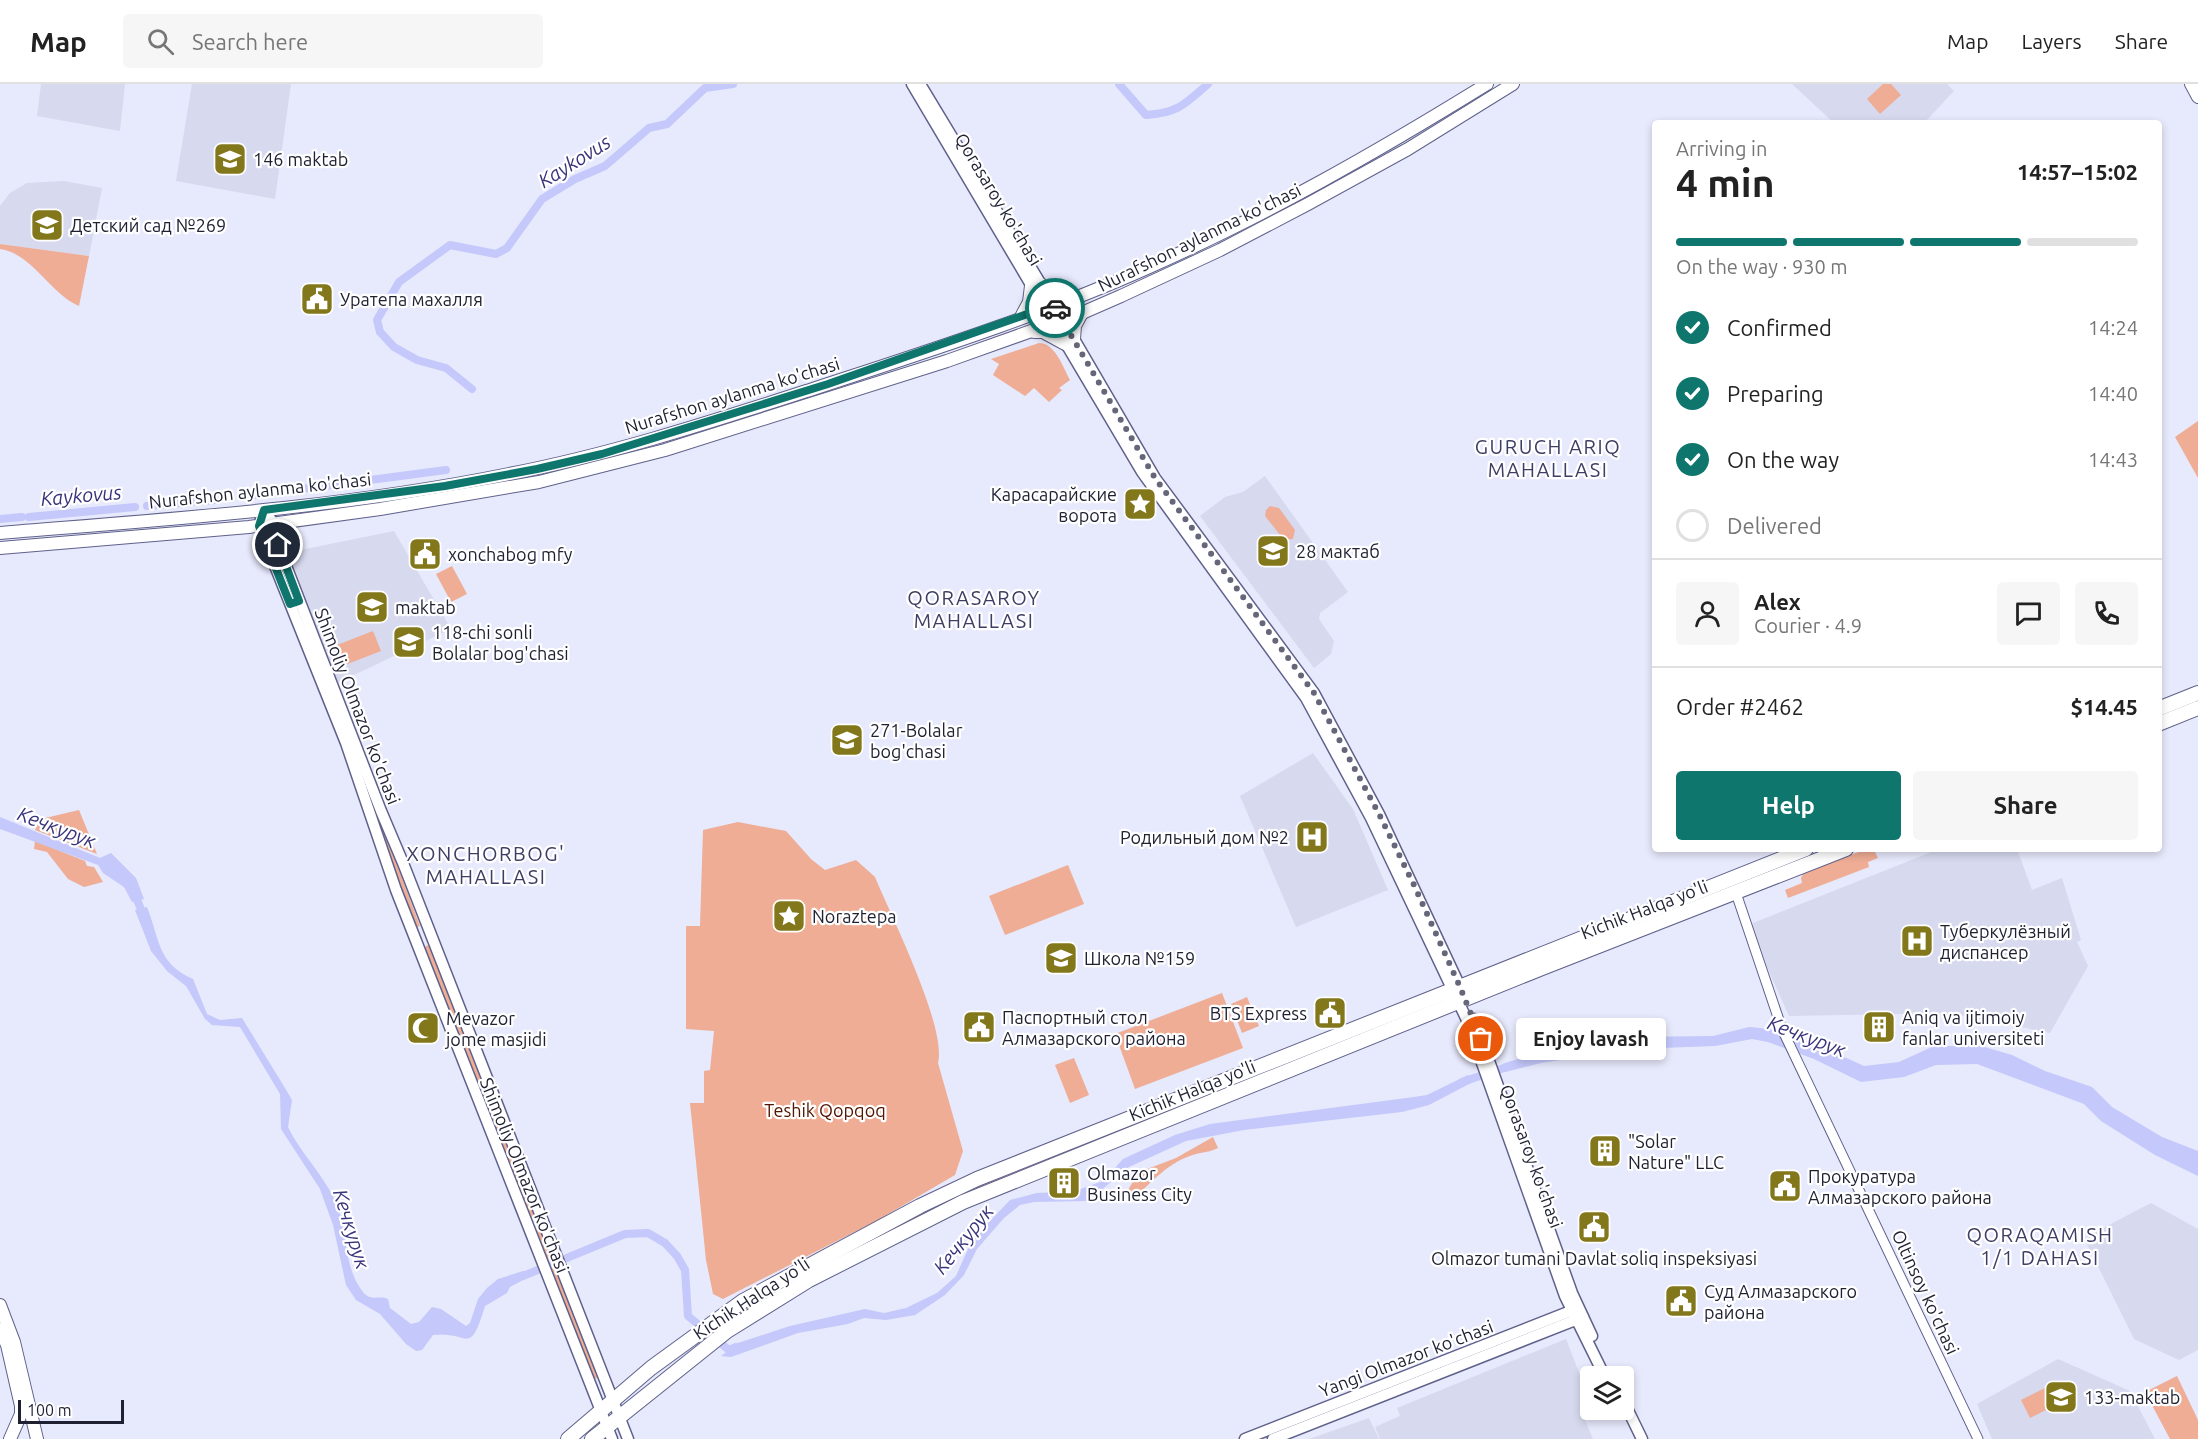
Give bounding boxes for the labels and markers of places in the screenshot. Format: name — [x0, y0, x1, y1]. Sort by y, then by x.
school or university icon: 146 maktab — [212, 141, 248, 177]
place label: 146 maktab — [253, 149, 348, 169]
school or university icon: Детский сад №269 — [29, 207, 65, 243]
place label: Детский сад №269 — [70, 215, 226, 235]
public building icon: Уратепа махалля — [299, 281, 335, 317]
place label: Уратепа махалля — [340, 289, 483, 309]
place label: Карасарайские ворота — [991, 484, 1117, 525]
place icon: Карасарайские ворота — [1122, 486, 1158, 522]
pin — [252, 519, 303, 570]
school or university icon: 28 мактаб — [1255, 533, 1291, 569]
public building icon: xonchabog mfy — [407, 536, 443, 572]
place label: 28 мактаб — [1296, 541, 1380, 561]
place label: xonchabog mfy — [448, 544, 573, 564]
school or university icon: maktab — [354, 589, 390, 625]
place label: maktab — [395, 597, 456, 617]
place label: 118-chi sonli Bolalar bog'chasi — [432, 622, 569, 663]
school or university icon: 118-chi sonli Bolalar bog'chasi — [391, 624, 427, 660]
place label: 271-Bolalar bog'chasi — [870, 720, 963, 761]
school or university icon: 271-Bolalar bog'chasi — [829, 722, 865, 758]
hospital icon: Родильный дом №2 — [1294, 819, 1330, 855]
place label: Родильный дом №2 — [1120, 827, 1289, 847]
place icon: Noraztepa — [771, 898, 807, 934]
place label: Noraztepa — [812, 906, 896, 926]
place label: Туберкулёзный диспансер — [1940, 921, 2071, 962]
hospital icon: Туберкулёзный диспансер — [1899, 923, 1935, 959]
school or university icon: Школа №159 — [1043, 940, 1079, 976]
place label: Школа №159 — [1084, 948, 1195, 968]
public building icon: BTS Express — [1312, 995, 1348, 1031]
place label: BTS Express — [1210, 1003, 1307, 1023]
place label: Паспортный стол Алмазарского района — [1002, 1007, 1186, 1048]
place label: Aniq va ijtimoiy fanlar universiteti — [1902, 1007, 2044, 1048]
place label: Mevazor jome masjidi — [444, 1008, 547, 1049]
public building icon: Паспортный стол Алмазарского района — [961, 1009, 997, 1045]
building icon: Aniq va ijtimoiy fanlar universiteti — [1861, 1009, 1897, 1045]
mosque icon: Mevazor jome masjidi — [405, 1010, 441, 1046]
pin — [1455, 1013, 1506, 1064]
callout: Enjoy lavash — [1517, 1018, 1667, 1060]
place label: "Solar Nature" LLC — [1628, 1131, 1724, 1172]
building icon: "Solar Nature" LLC — [1587, 1133, 1623, 1169]
place label: Olmazor Business City — [1087, 1163, 1192, 1204]
building icon: Olmazor Business City — [1046, 1165, 1082, 1201]
place label: Прокуратура Алмазарского района — [1808, 1166, 1992, 1207]
public building icon: Прокуратура Алмазарского района — [1767, 1168, 1803, 1204]
public building icon: Olmazor tumani Davlat soliq inspeksiyasi — [1576, 1209, 1612, 1245]
place label: Olmazor tumani Davlat soliq inspeksiyasi — [1431, 1248, 1757, 1268]
place label: Суд Алмазарского района — [1704, 1281, 1857, 1322]
public building icon: Суд Алмазарского района — [1663, 1283, 1699, 1319]
school or university icon: 133-maktab — [2043, 1379, 2079, 1415]
place label: 133-maktab — [2084, 1387, 2180, 1407]

